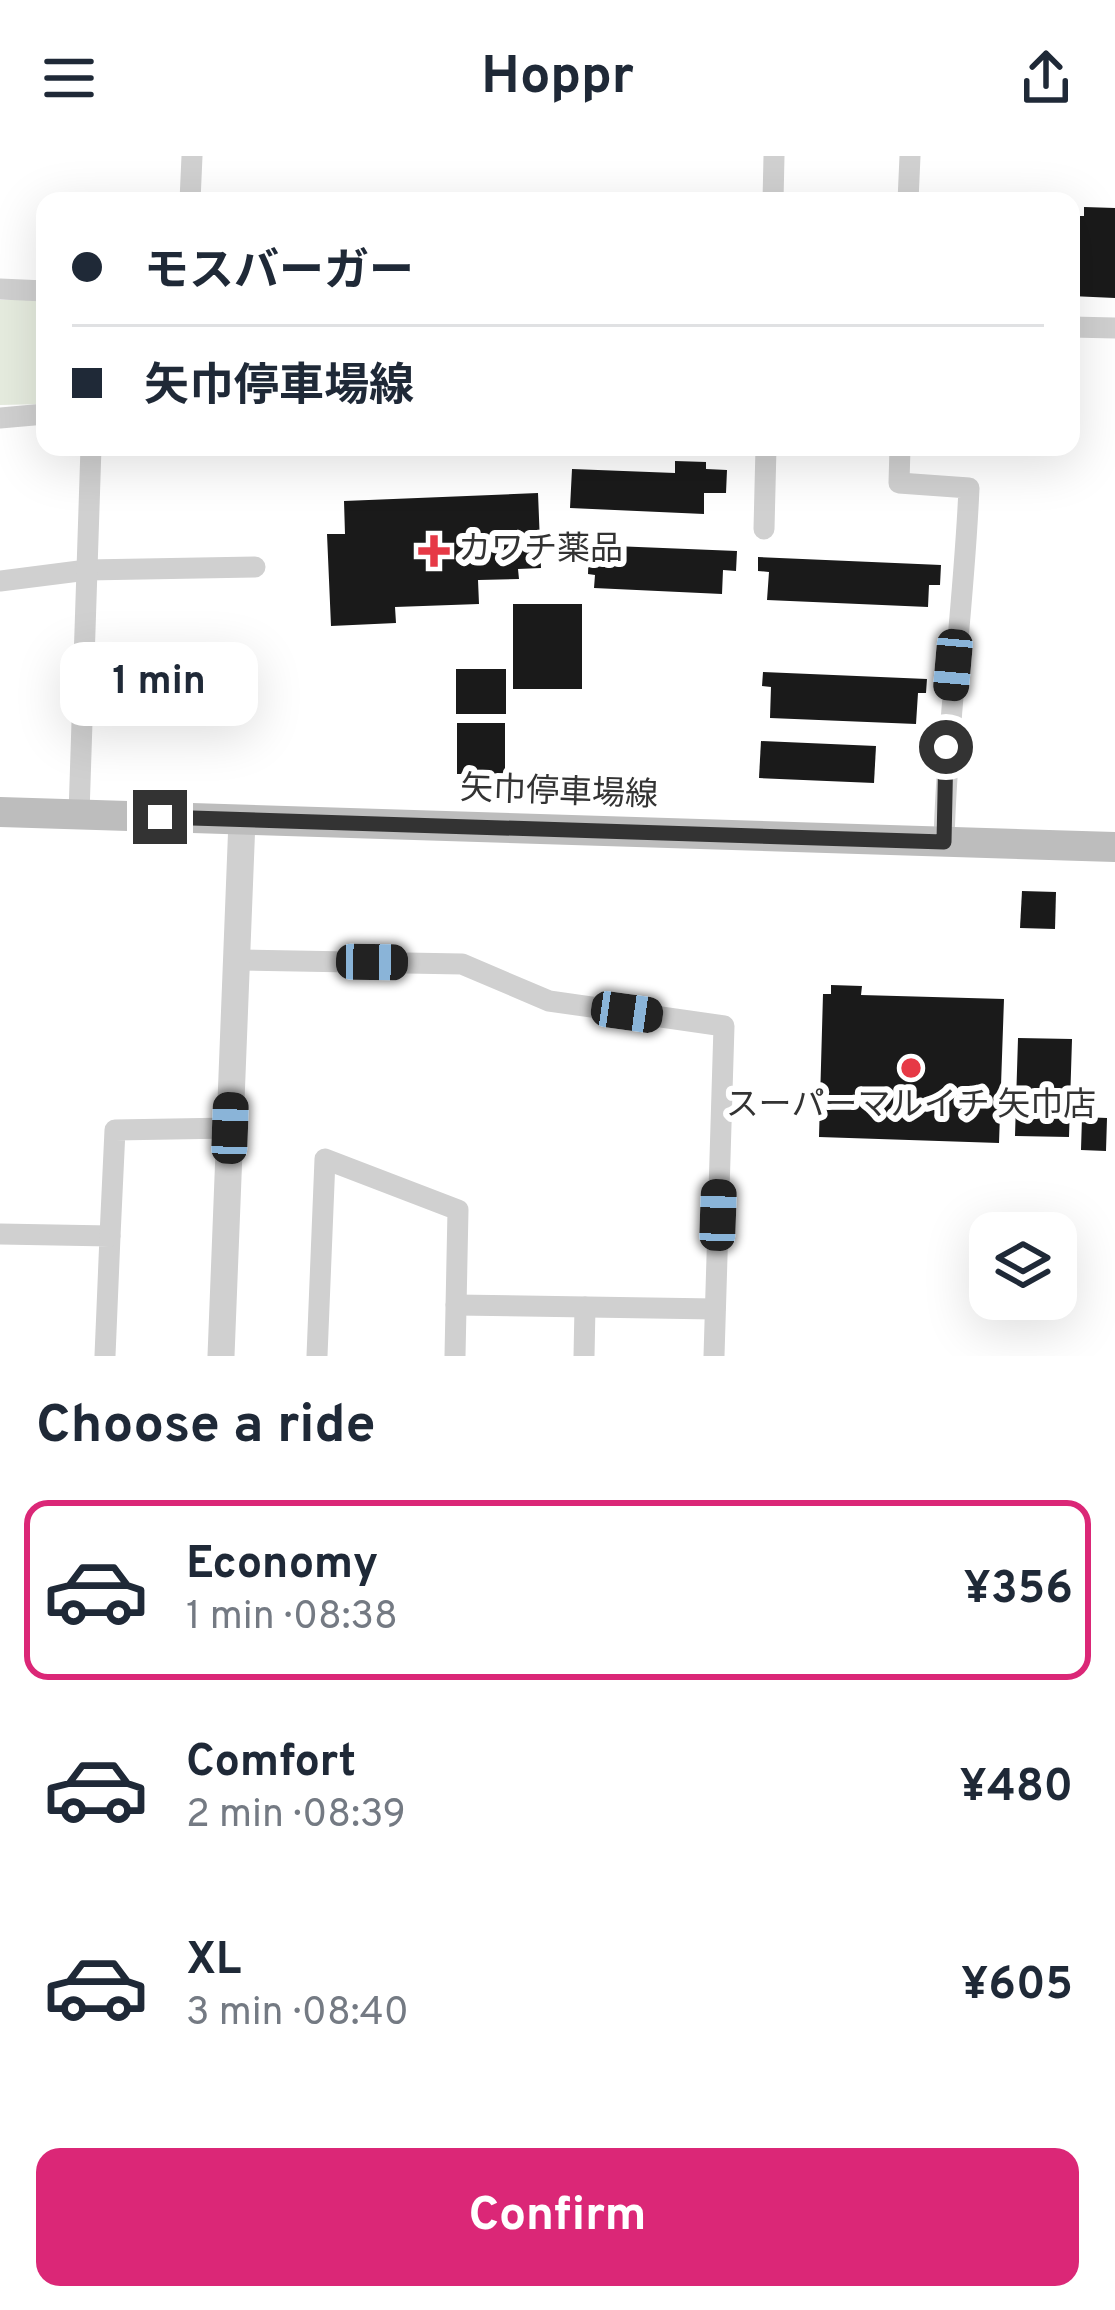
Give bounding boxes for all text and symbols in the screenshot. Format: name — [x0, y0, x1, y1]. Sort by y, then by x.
text: Hoppr — [481, 44, 634, 113]
icon: menu — [36, 45, 102, 111]
icon: share — [1013, 45, 1079, 111]
text: モスバーガー — [144, 245, 414, 302]
text: 矢巾停車場線 — [144, 360, 414, 417]
place label: カワチ薬品 — [458, 530, 623, 572]
marker: カワチ薬品 — [421, 538, 447, 564]
car — [932, 628, 974, 702]
callout: 1 min — [61, 643, 259, 727]
text: 1 min — [112, 659, 206, 708]
route start — [919, 720, 973, 774]
street label: 矢巾停車場線 — [459, 770, 659, 818]
route end — [133, 790, 187, 844]
car — [336, 943, 408, 981]
car — [589, 989, 665, 1035]
marker: スーパーマルイチ 矢巾店 — [898, 1055, 924, 1081]
place label: スーパーマルイチ 矢巾店 — [726, 1086, 1096, 1128]
car — [211, 1091, 249, 1165]
car — [699, 1178, 737, 1252]
map controls — [969, 1212, 1077, 1320]
button: layers — [969, 1212, 1077, 1320]
text: Choose a ride — [36, 1393, 376, 1462]
icon: car — [42, 1536, 150, 1644]
text: Economy — [186, 1537, 378, 1594]
text: ¥356 — [964, 1562, 1073, 1619]
text: 1 min · 08:38 — [186, 1594, 398, 1643]
icon: car — [42, 1734, 150, 1842]
text: Comfort — [186, 1735, 356, 1792]
text: ¥480 — [960, 1760, 1073, 1817]
text: 2 min · 08:39 — [186, 1792, 406, 1841]
icon: car — [42, 1932, 150, 2040]
text: XL — [186, 1933, 241, 1990]
text: ¥605 — [961, 1958, 1073, 2015]
text: 3 min · 08:40 — [186, 1990, 409, 2039]
button: Confirm — [36, 2148, 1079, 2286]

